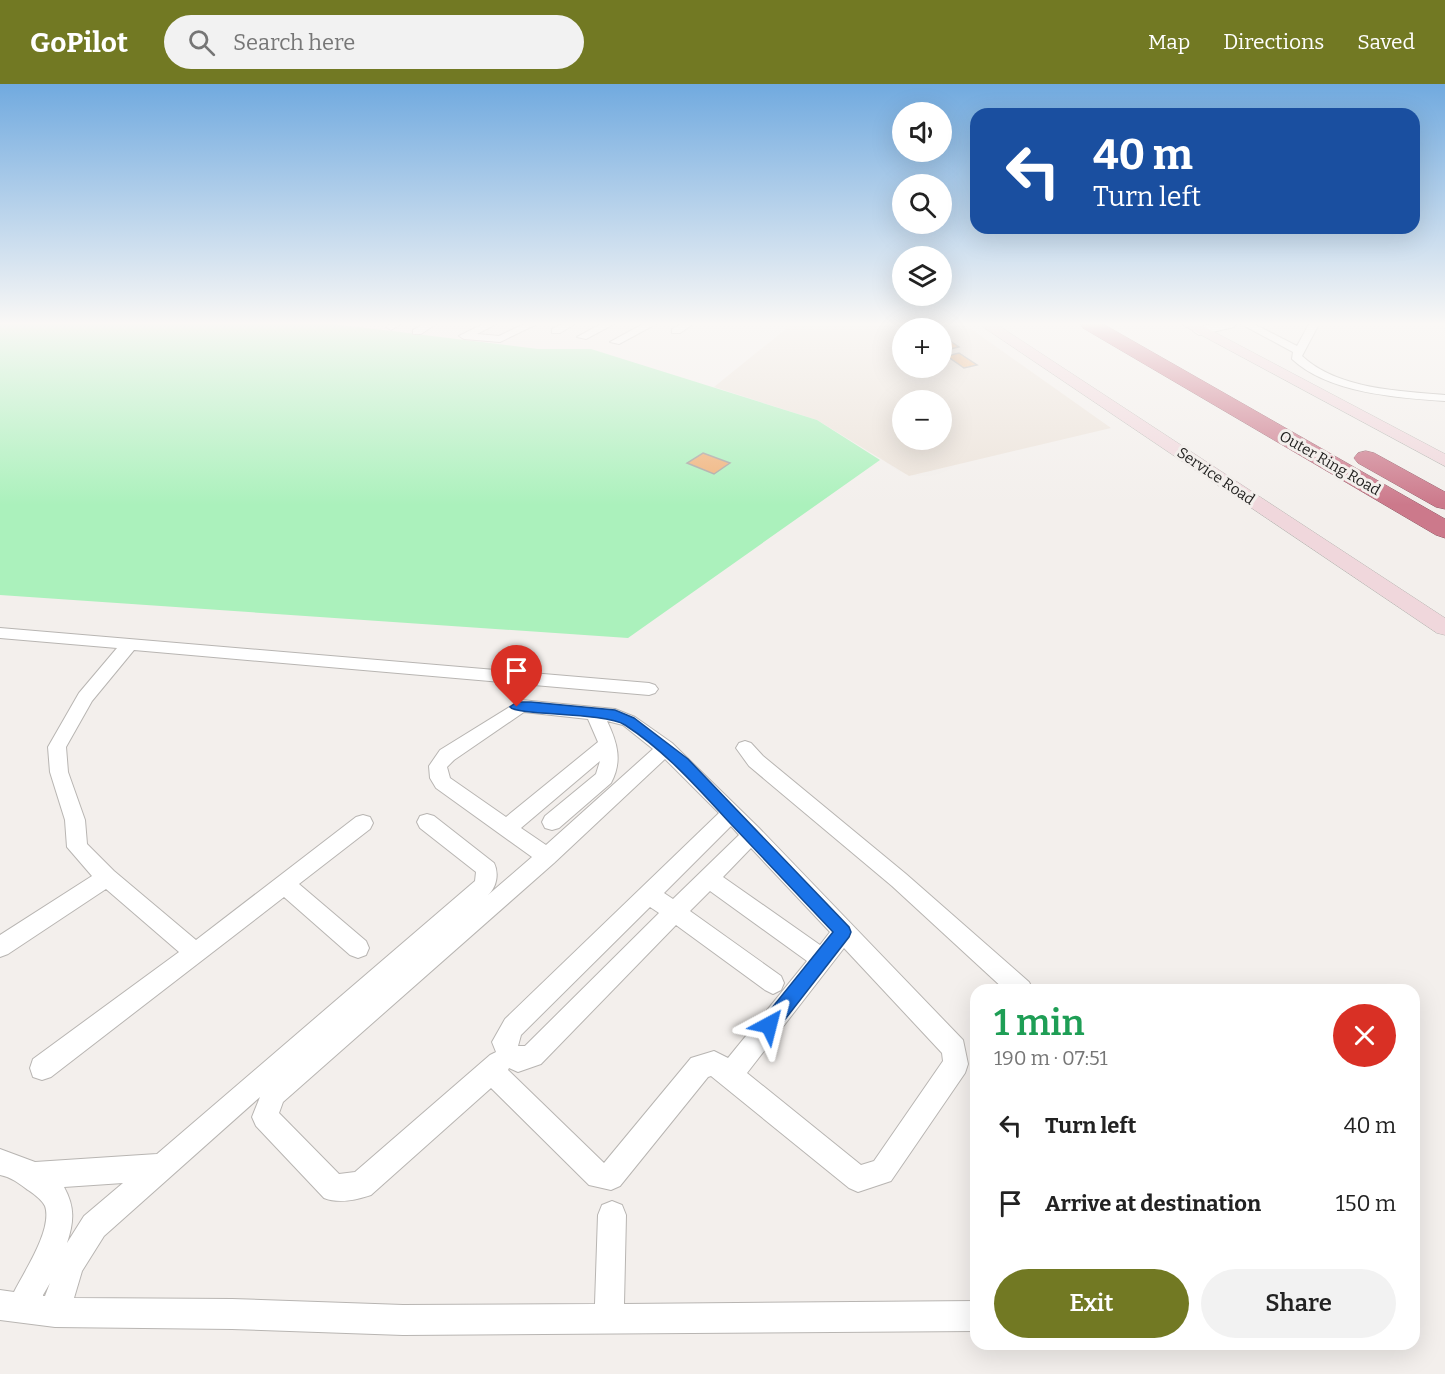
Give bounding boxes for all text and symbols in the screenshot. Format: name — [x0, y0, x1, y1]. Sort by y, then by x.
search box — [164, 15, 584, 69]
text: GoPilot — [30, 26, 128, 59]
icon: search — [185, 26, 218, 59]
text: Search here — [233, 29, 355, 56]
text: Map — [1148, 29, 1190, 55]
text: Directions — [1223, 29, 1324, 55]
text: Saved — [1357, 29, 1415, 55]
map controls — [892, 102, 952, 450]
button: sound — [892, 102, 952, 162]
text: 40 m — [1093, 130, 1193, 180]
icon: left — [994, 132, 1072, 210]
button: search — [892, 174, 952, 234]
text: Turn left — [1093, 181, 1201, 213]
button: layers — [892, 246, 952, 306]
button: + — [892, 318, 952, 378]
button: − — [892, 390, 952, 450]
street label: Outer Ring Road — [1276, 427, 1384, 499]
street label: Service Road — [1174, 443, 1258, 509]
pin — [491, 645, 542, 707]
icon: arrive — [500, 654, 533, 687]
position arrow — [737, 993, 801, 1057]
text: 1 min — [994, 1001, 1085, 1045]
button: close — [1333, 1004, 1396, 1067]
text: 190 m · 07:51 — [994, 1046, 1108, 1070]
icon: left — [994, 1109, 1027, 1142]
text: Turn left — [1045, 1112, 1137, 1139]
text: 40 m — [1344, 1112, 1396, 1139]
icon: arrive — [994, 1187, 1027, 1220]
text: Arrive at destination — [1045, 1190, 1261, 1217]
text: 150 m — [1336, 1190, 1396, 1217]
button: Exit — [994, 1269, 1189, 1338]
button: Share — [1201, 1269, 1396, 1338]

